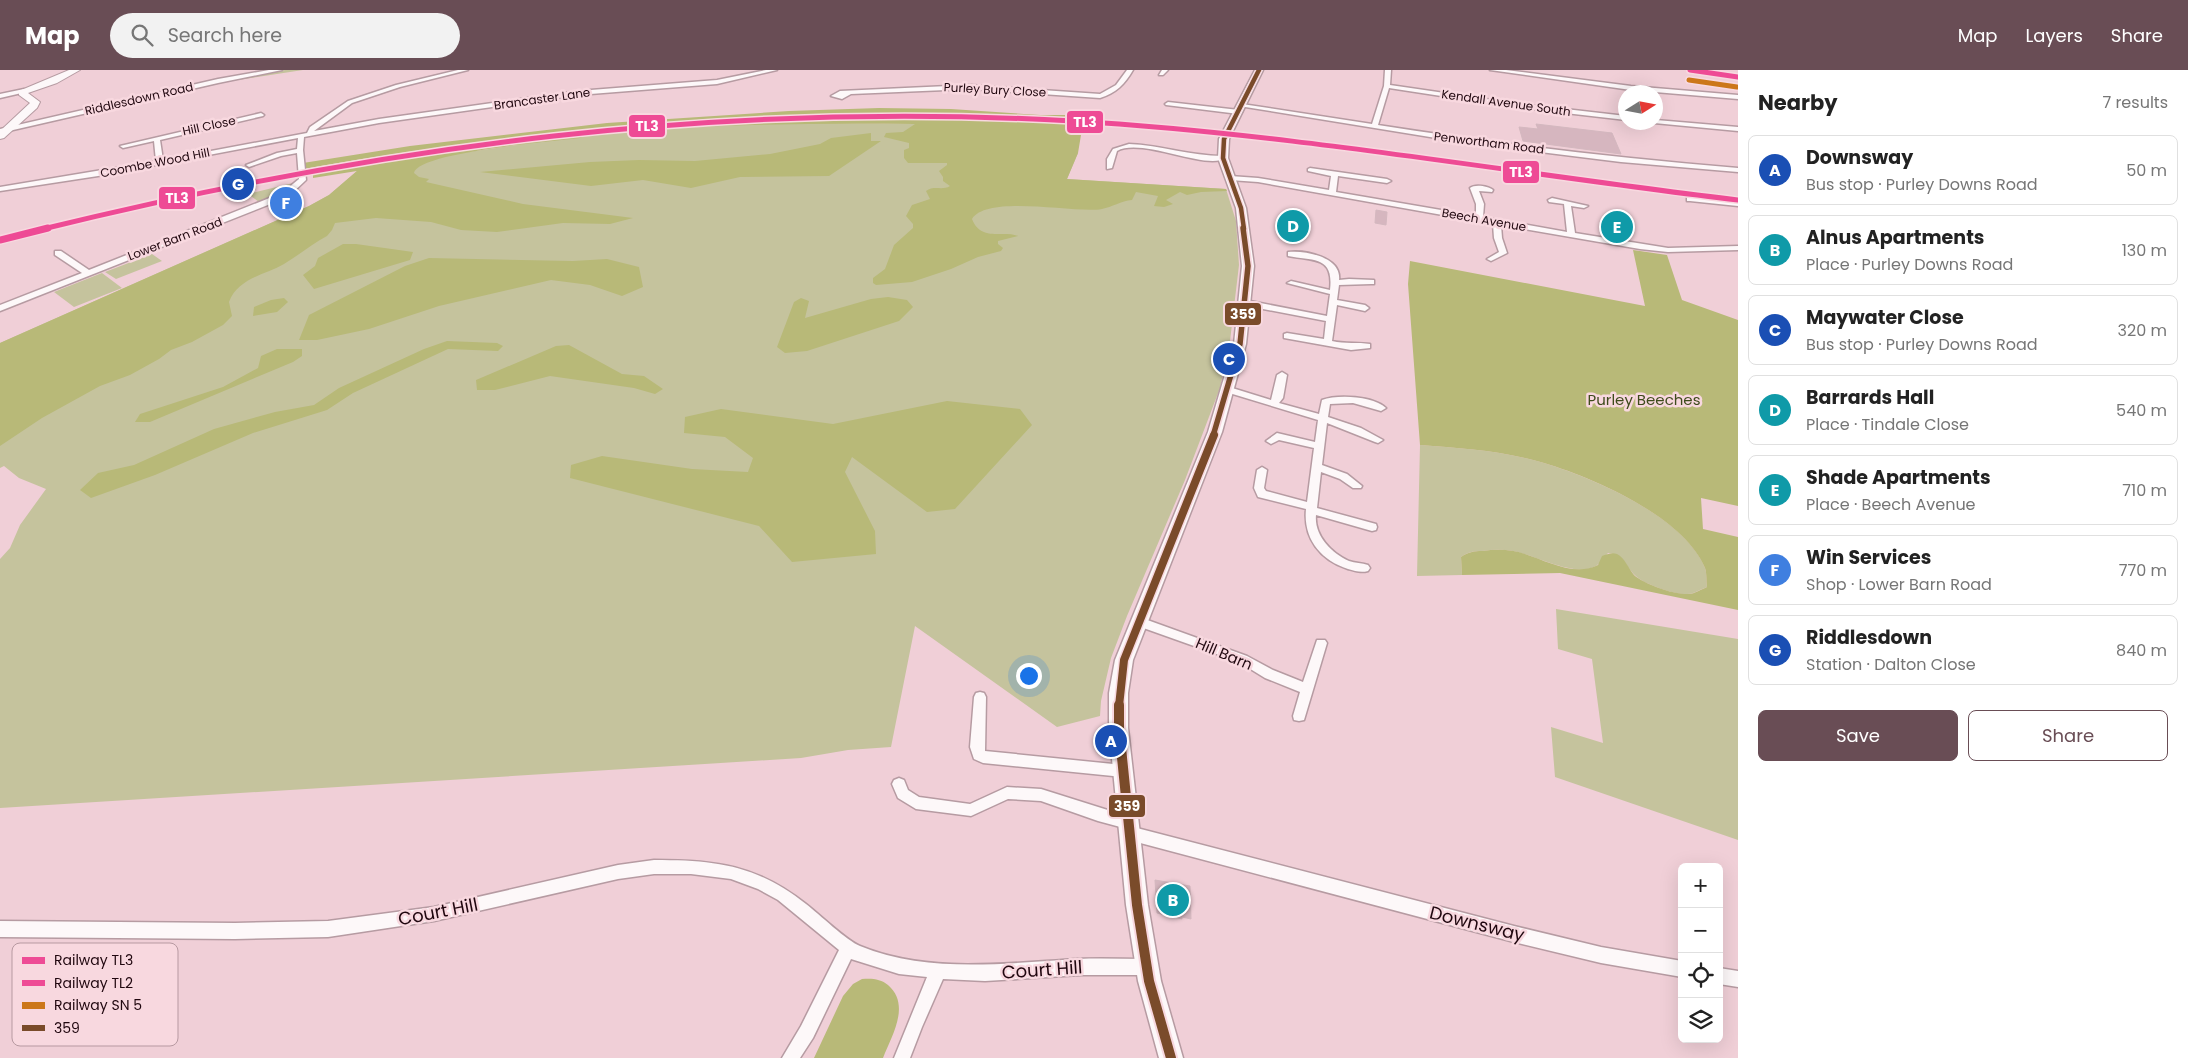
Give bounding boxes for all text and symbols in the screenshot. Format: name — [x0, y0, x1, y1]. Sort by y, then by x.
search box — [110, 13, 460, 58]
text: Map — [25, 19, 80, 52]
icon: search — [128, 21, 156, 49]
text: Search here — [168, 22, 282, 49]
text: Map — [1958, 23, 1998, 48]
text: Layers — [2026, 23, 2083, 48]
text: Share — [2111, 23, 2163, 48]
street label: Riddlesdown Road — [83, 78, 195, 119]
street label: Purley Bury Close — [943, 78, 1047, 101]
street label: Brancaster Lane — [493, 83, 591, 114]
street label: Kendall Avenue South — [1440, 85, 1572, 120]
north arrow — [1618, 85, 1663, 130]
text: Nearby — [1758, 88, 1838, 117]
text: 7 results — [2102, 91, 2168, 114]
line badge: TL3 — [1066, 110, 1104, 134]
street label: Hill Close — [181, 112, 237, 139]
text: TL3 — [1073, 112, 1097, 132]
line badge: TL3 — [628, 114, 666, 138]
text: TL3 — [635, 116, 659, 136]
street label: Penwortham Road — [1433, 127, 1545, 158]
street label: Coombe Wood Hill — [99, 144, 211, 181]
text: Downsway — [1806, 144, 1913, 171]
text: A — [1769, 159, 1781, 182]
text: 50 m — [2126, 159, 2167, 182]
line badge: TL3 — [1502, 160, 1540, 184]
text: TL3 — [1509, 162, 1533, 182]
pin: G — [222, 165, 254, 203]
text: Bus stop · Purley Downs Road — [1806, 173, 2038, 196]
pin: F — [270, 184, 302, 222]
line badge: TL3 — [158, 186, 196, 210]
text: TL3 — [165, 188, 189, 208]
street label: Beech Avenue — [1441, 204, 1528, 235]
pin: D — [1277, 207, 1309, 245]
pin: E — [1601, 208, 1633, 246]
street label: Lower Barn Road — [125, 213, 224, 264]
text: Alnus Apartments — [1806, 224, 1984, 251]
text: B — [1770, 239, 1780, 262]
text: 130 m — [2122, 239, 2167, 262]
text: Place · Purley Downs Road — [1806, 253, 2013, 276]
line badge: 359 — [1224, 302, 1262, 326]
text: 359 — [1230, 304, 1256, 324]
text: Maywater Close — [1806, 304, 1964, 331]
text: C — [1769, 319, 1781, 342]
text: 320 m — [2118, 319, 2167, 342]
text: Bus stop · Purley Downs Road — [1806, 333, 2038, 356]
pin: C — [1213, 340, 1245, 378]
text: Barrards Hall — [1806, 384, 1934, 411]
park label: Purley Beeches — [1588, 389, 1701, 410]
text: D — [1769, 399, 1781, 422]
text: 540 m — [2116, 399, 2167, 422]
text: Place · Tindale Close — [1806, 413, 1969, 436]
text: Shade Apartments — [1806, 464, 1991, 491]
text: E — [1771, 479, 1779, 502]
text: 710 m — [2122, 479, 2167, 502]
text: Place · Beech Avenue — [1806, 493, 1976, 516]
text: Win Services — [1806, 544, 1931, 571]
text: F — [1771, 559, 1779, 582]
text: 770 m — [2119, 559, 2167, 582]
text: Shop · Lower Barn Road — [1806, 573, 1992, 596]
text: Riddlesdown — [1806, 624, 1932, 651]
street label: Hill Barn — [1192, 632, 1256, 675]
text: G — [1769, 639, 1781, 662]
text: 840 m — [2116, 639, 2167, 662]
text: Station · Dalton Close — [1806, 653, 1976, 676]
your location — [1016, 663, 1042, 689]
button: Save — [1758, 710, 1958, 761]
button: Share — [1968, 710, 2168, 761]
pin: A — [1095, 722, 1127, 760]
line badge: 359 — [1108, 794, 1146, 818]
text: 359 — [1114, 796, 1140, 816]
map controls — [1678, 863, 1723, 1043]
button: + — [1678, 863, 1723, 908]
pin: B — [1157, 881, 1189, 919]
street label: Court Hill — [396, 892, 480, 931]
street label: Downsway — [1427, 900, 1527, 947]
button: − — [1678, 908, 1723, 953]
legend — [12, 943, 178, 1046]
text: Railway TL3 — [54, 950, 133, 970]
button: locate — [1678, 953, 1723, 998]
street label: Court Hill — [1001, 954, 1083, 985]
text: Railway TL2 — [54, 973, 133, 993]
text: Railway SN 5 — [54, 995, 142, 1015]
button: layers — [1678, 998, 1723, 1043]
text: 359 — [54, 1018, 80, 1038]

